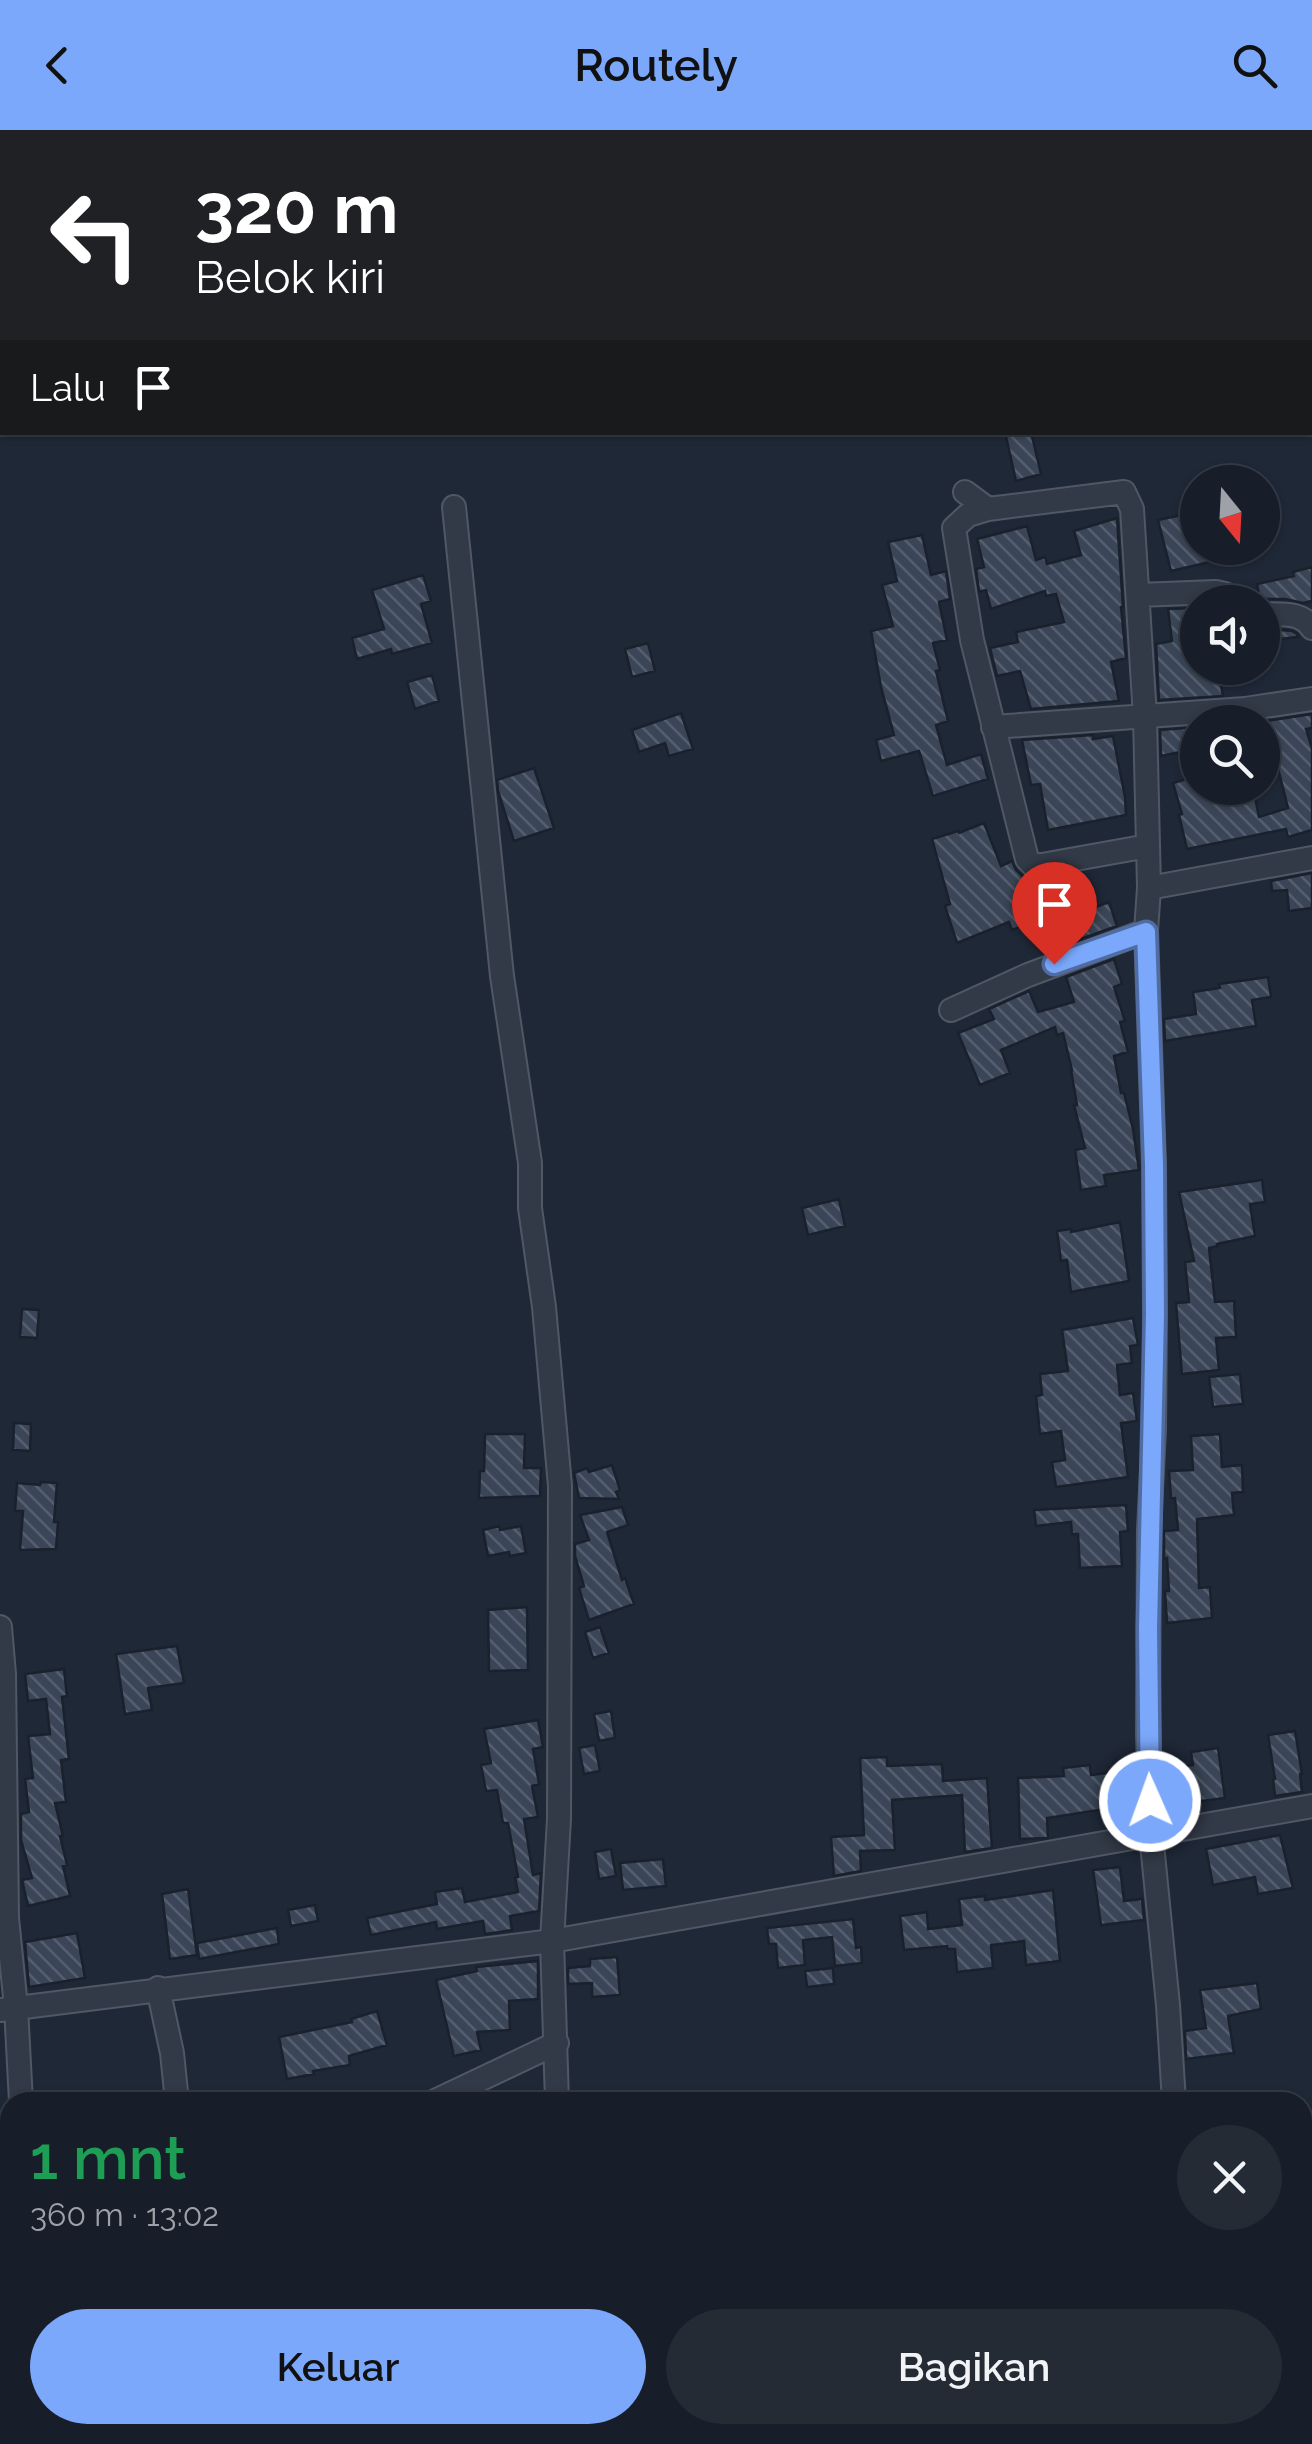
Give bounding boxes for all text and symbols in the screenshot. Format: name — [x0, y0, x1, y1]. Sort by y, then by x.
icon: back — [30, 38, 85, 93]
icon: search — [1227, 38, 1282, 93]
text: Routely — [574, 39, 738, 92]
text: 320 m — [195, 167, 399, 249]
icon: left — [30, 170, 160, 300]
text: Belok kiri — [195, 251, 385, 304]
icon: arrive — [126, 360, 181, 415]
text: Lalu — [30, 365, 106, 410]
north arrow — [1180, 465, 1280, 565]
map controls — [1180, 465, 1280, 805]
button: sound — [1180, 585, 1280, 685]
button: search — [1180, 705, 1280, 805]
pin — [1012, 862, 1097, 965]
icon: arrive — [1027, 877, 1082, 932]
position arrow — [1098, 1749, 1202, 1853]
text: 1 mnt — [30, 2123, 186, 2193]
button: close — [1177, 2125, 1282, 2230]
text: 360 m · 13:02 — [30, 2196, 219, 2233]
button: Keluar — [30, 2309, 646, 2424]
button: Bagikan — [666, 2309, 1282, 2424]

